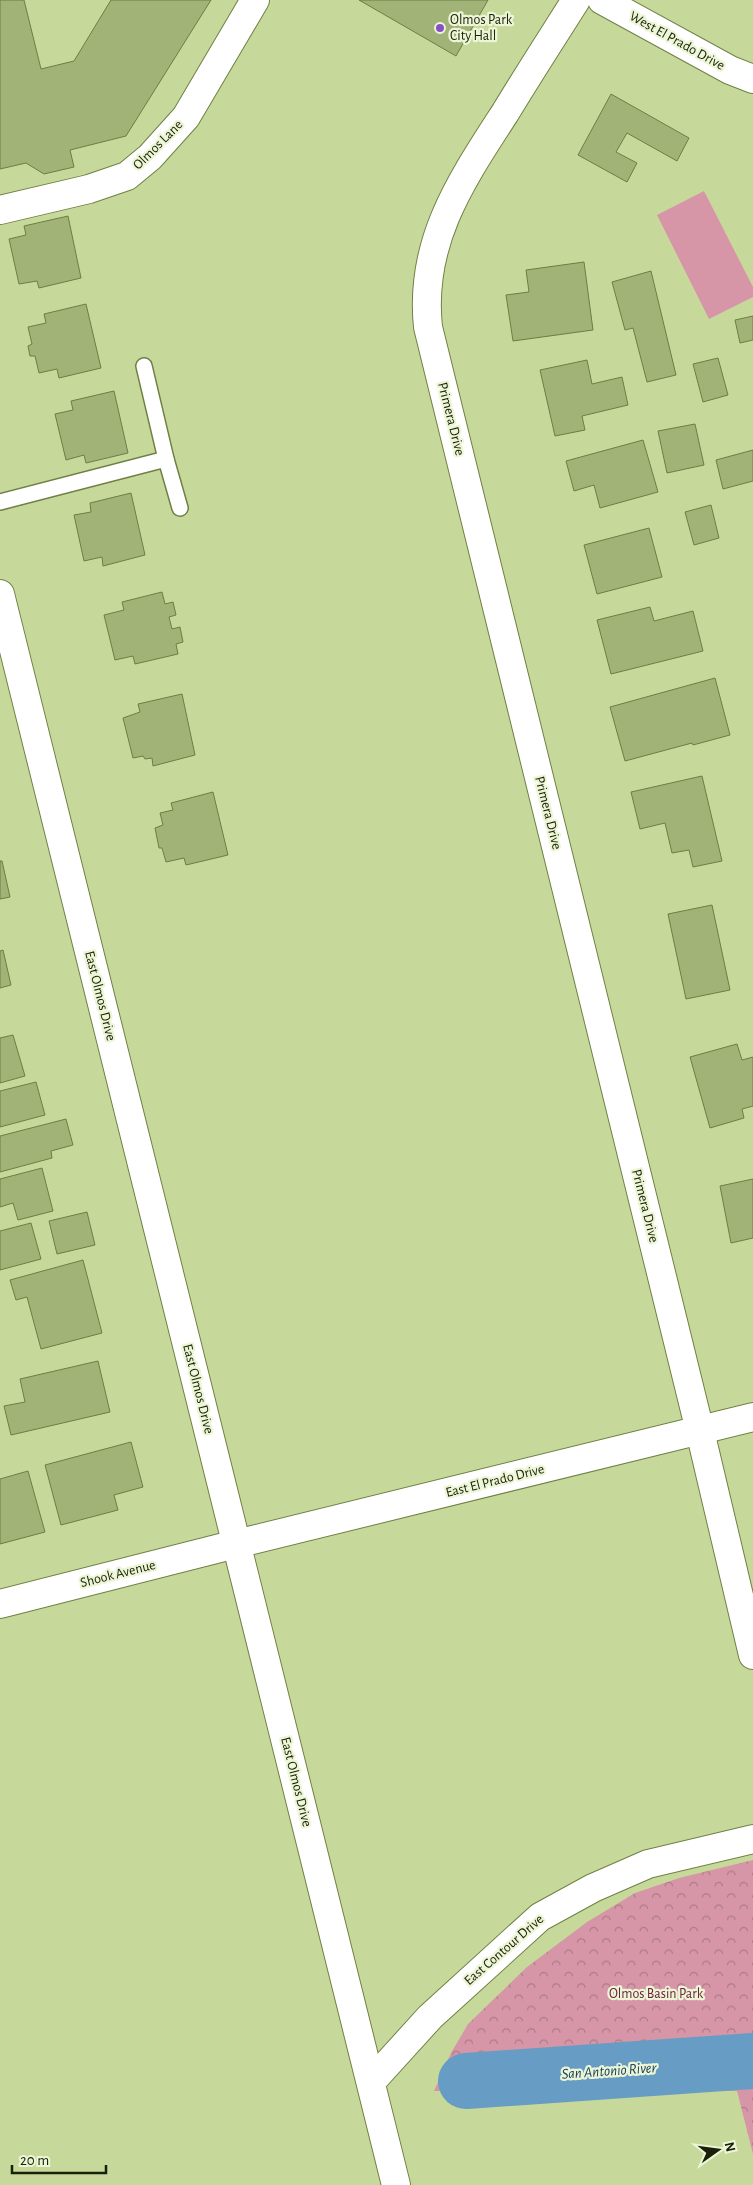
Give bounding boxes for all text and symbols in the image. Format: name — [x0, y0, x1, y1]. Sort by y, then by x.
street label: West El Prado Drive — [627, 9, 727, 73]
place label: Olmos Park City Hall — [450, 13, 513, 43]
marker: Olmos Park City Hall — [434, 22, 446, 34]
street label: Olmos Lane — [131, 118, 185, 172]
street label: Primera Drive — [435, 381, 467, 457]
street label: Primera Drive — [532, 775, 564, 851]
street label: East Olmos Drive — [82, 950, 118, 1042]
street label: Primera Drive — [629, 1168, 661, 1244]
street label: East Olmos Drive — [180, 1343, 216, 1435]
street label: East El Prado Drive — [444, 1462, 546, 1500]
street label: Shook Avenue — [79, 1558, 157, 1590]
street label: East Olmos Drive — [278, 1736, 314, 1828]
street label: East Contour Drive — [462, 1912, 546, 1988]
park label: Olmos Basin Park — [609, 1987, 704, 2001]
water label: San Antonio River — [561, 2060, 658, 2082]
north arrow — [693, 2125, 743, 2175]
text: N — [722, 2141, 738, 2154]
scale bar — [12, 2142, 106, 2174]
text: 20 m — [20, 2153, 49, 2168]

